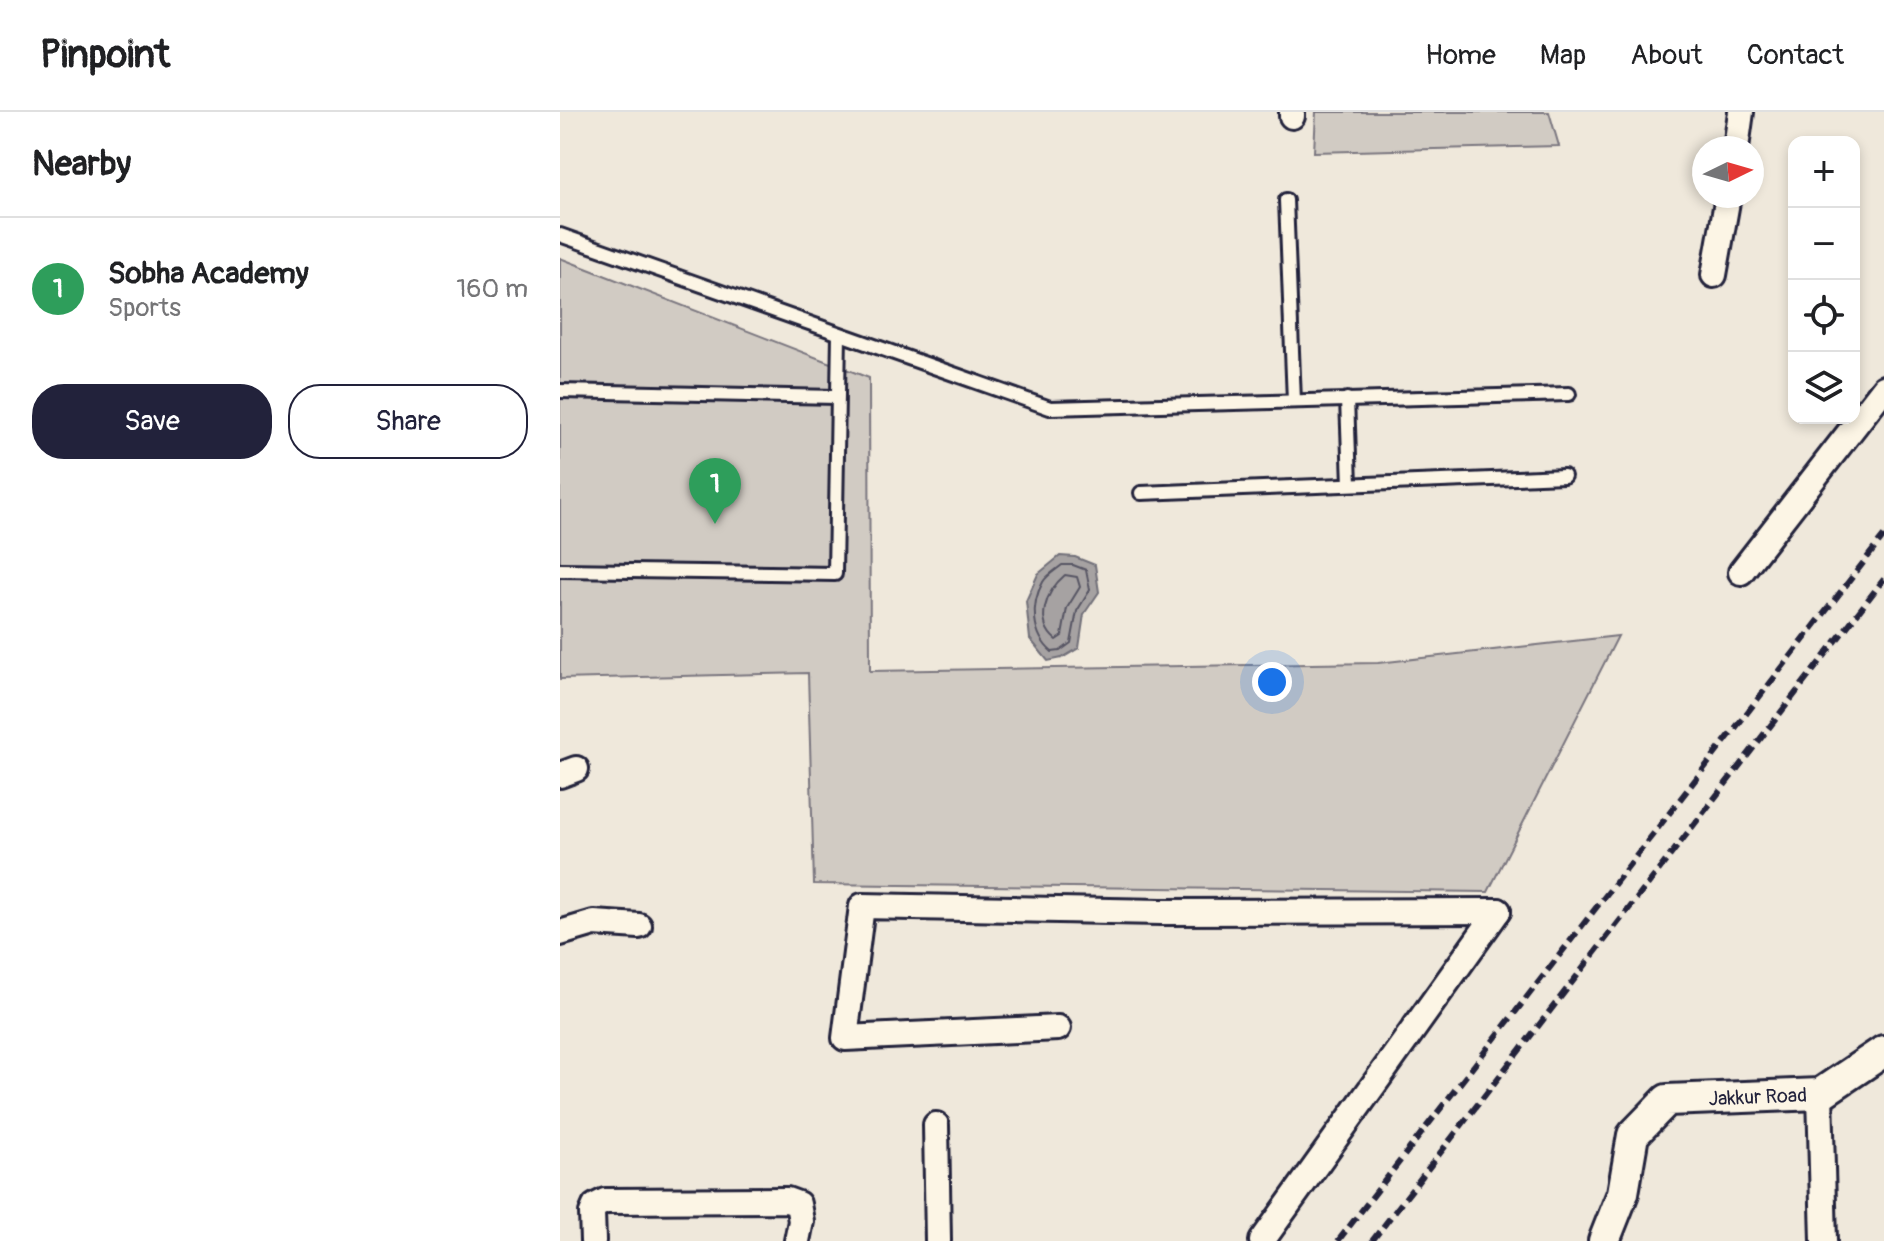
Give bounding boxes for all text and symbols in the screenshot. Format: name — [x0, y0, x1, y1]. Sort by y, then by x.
text: Pinpoint — [40, 31, 170, 79]
text: Home — [1425, 38, 1496, 73]
text: Map — [1540, 38, 1586, 73]
text: About — [1630, 38, 1703, 73]
text: Contact — [1747, 38, 1844, 73]
north arrow — [1692, 136, 1764, 208]
map controls — [1788, 136, 1860, 424]
button: + — [1788, 136, 1860, 208]
text: Nearby — [32, 143, 131, 186]
button: − — [1788, 208, 1860, 280]
text: Sobha Academy — [108, 255, 308, 292]
text: 1 — [53, 273, 63, 305]
text: 160 m — [456, 273, 528, 305]
button: locate — [1788, 280, 1860, 352]
text: Sports — [108, 292, 181, 324]
button: layers — [1788, 352, 1860, 424]
button: Save — [32, 384, 272, 459]
button: Share — [288, 384, 528, 459]
pin: 1 — [689, 458, 741, 524]
your location — [1252, 662, 1292, 702]
street label: Jakkur Road — [1708, 1083, 1807, 1111]

